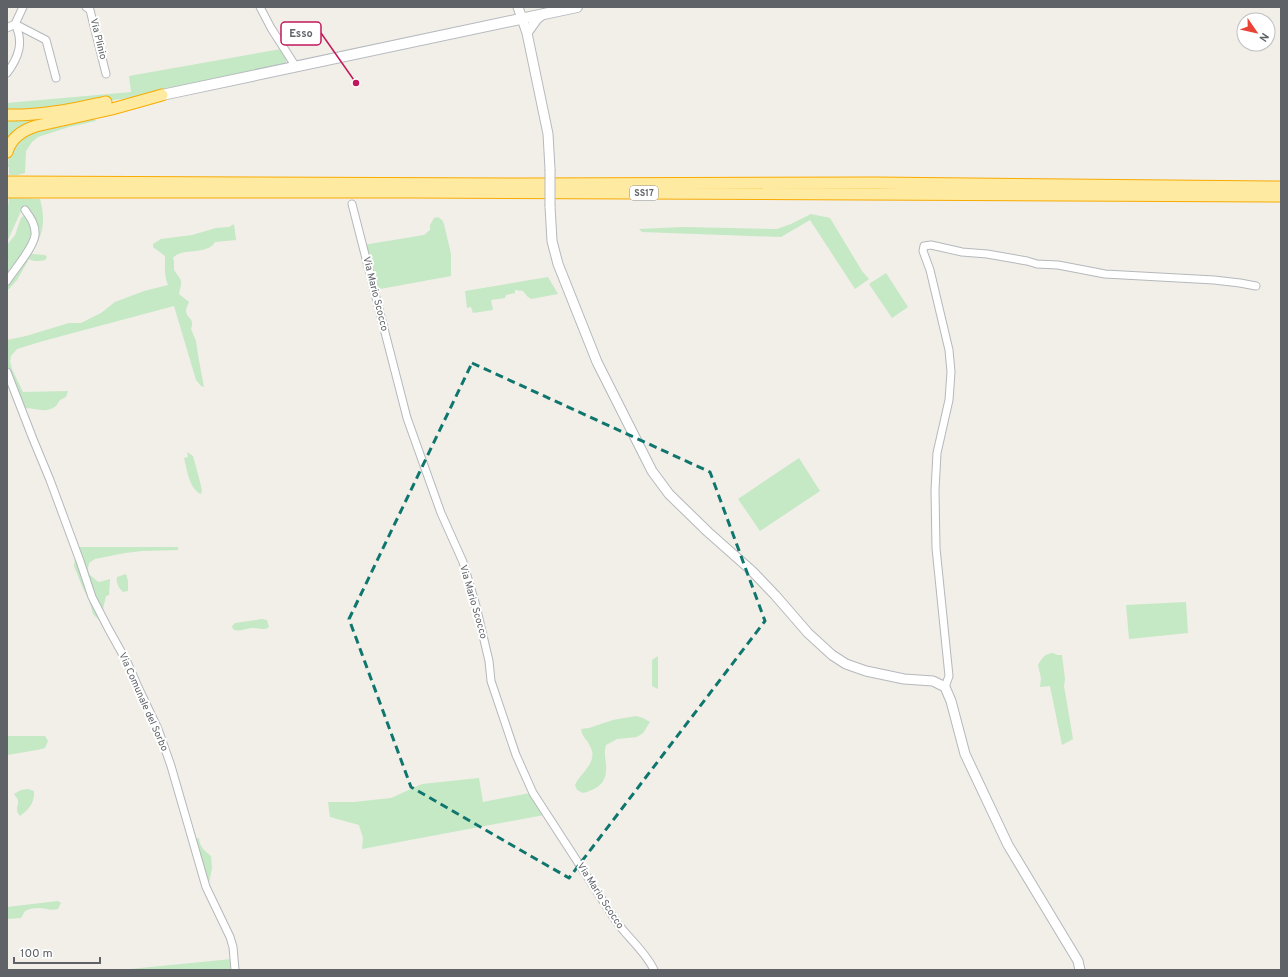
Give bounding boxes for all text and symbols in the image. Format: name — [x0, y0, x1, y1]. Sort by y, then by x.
north arrow — [1236, 12, 1276, 52]
street label: Via Plinio — [87, 17, 109, 61]
callout: Esso — [281, 22, 321, 45]
text: Esso — [289, 27, 313, 41]
text: N — [1255, 30, 1271, 44]
road number: SS17 — [630, 186, 658, 200]
street label: Via Mario Scocco — [359, 255, 391, 333]
street label: Via Mario Scocco — [456, 563, 490, 641]
street label: Via Comunale del Sorbo — [115, 651, 171, 754]
street label: Via Mario Scocco — [574, 860, 627, 932]
scale bar — [14, 939, 100, 965]
text: 100 m — [20, 946, 53, 962]

